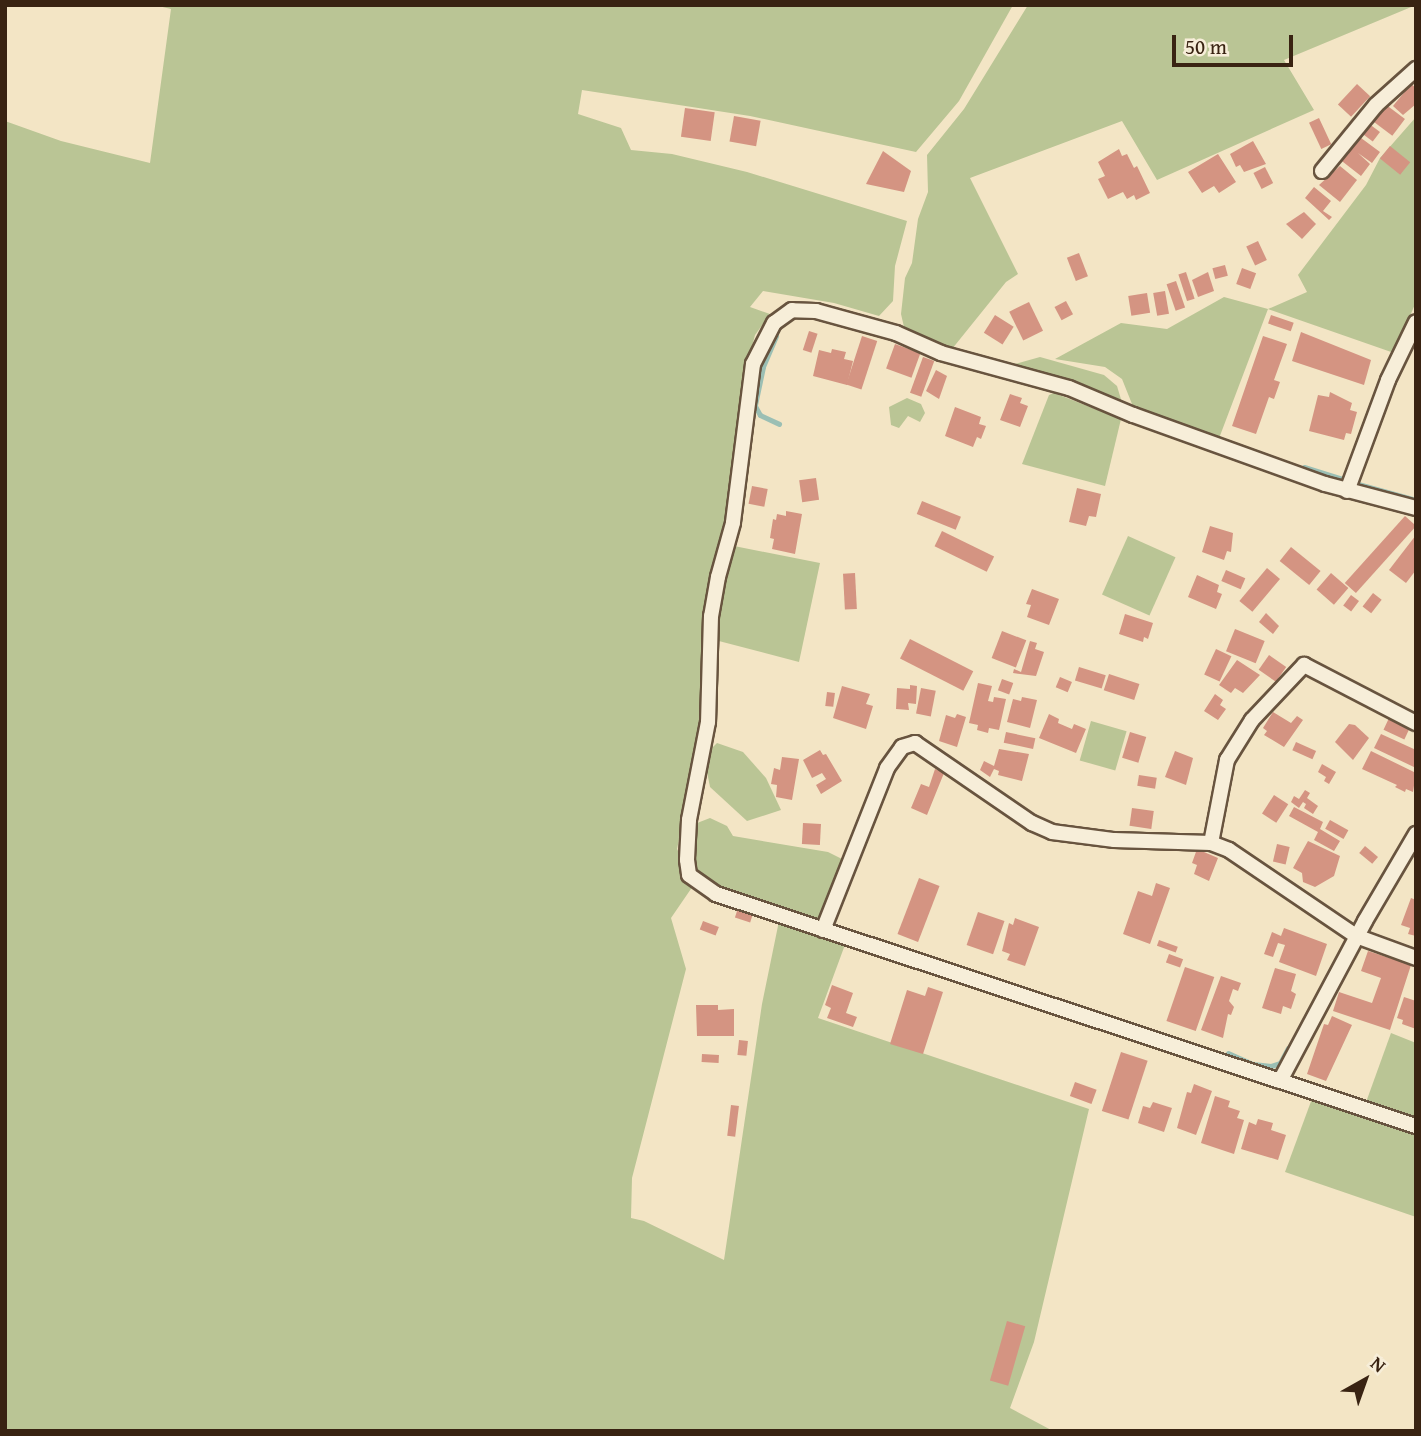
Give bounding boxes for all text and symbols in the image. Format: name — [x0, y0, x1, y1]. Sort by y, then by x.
scale bar — [1176, 21, 1297, 65]
text: 50 m — [1185, 31, 1227, 62]
north arrow — [1330, 1345, 1400, 1415]
text: N — [1365, 1349, 1392, 1379]

